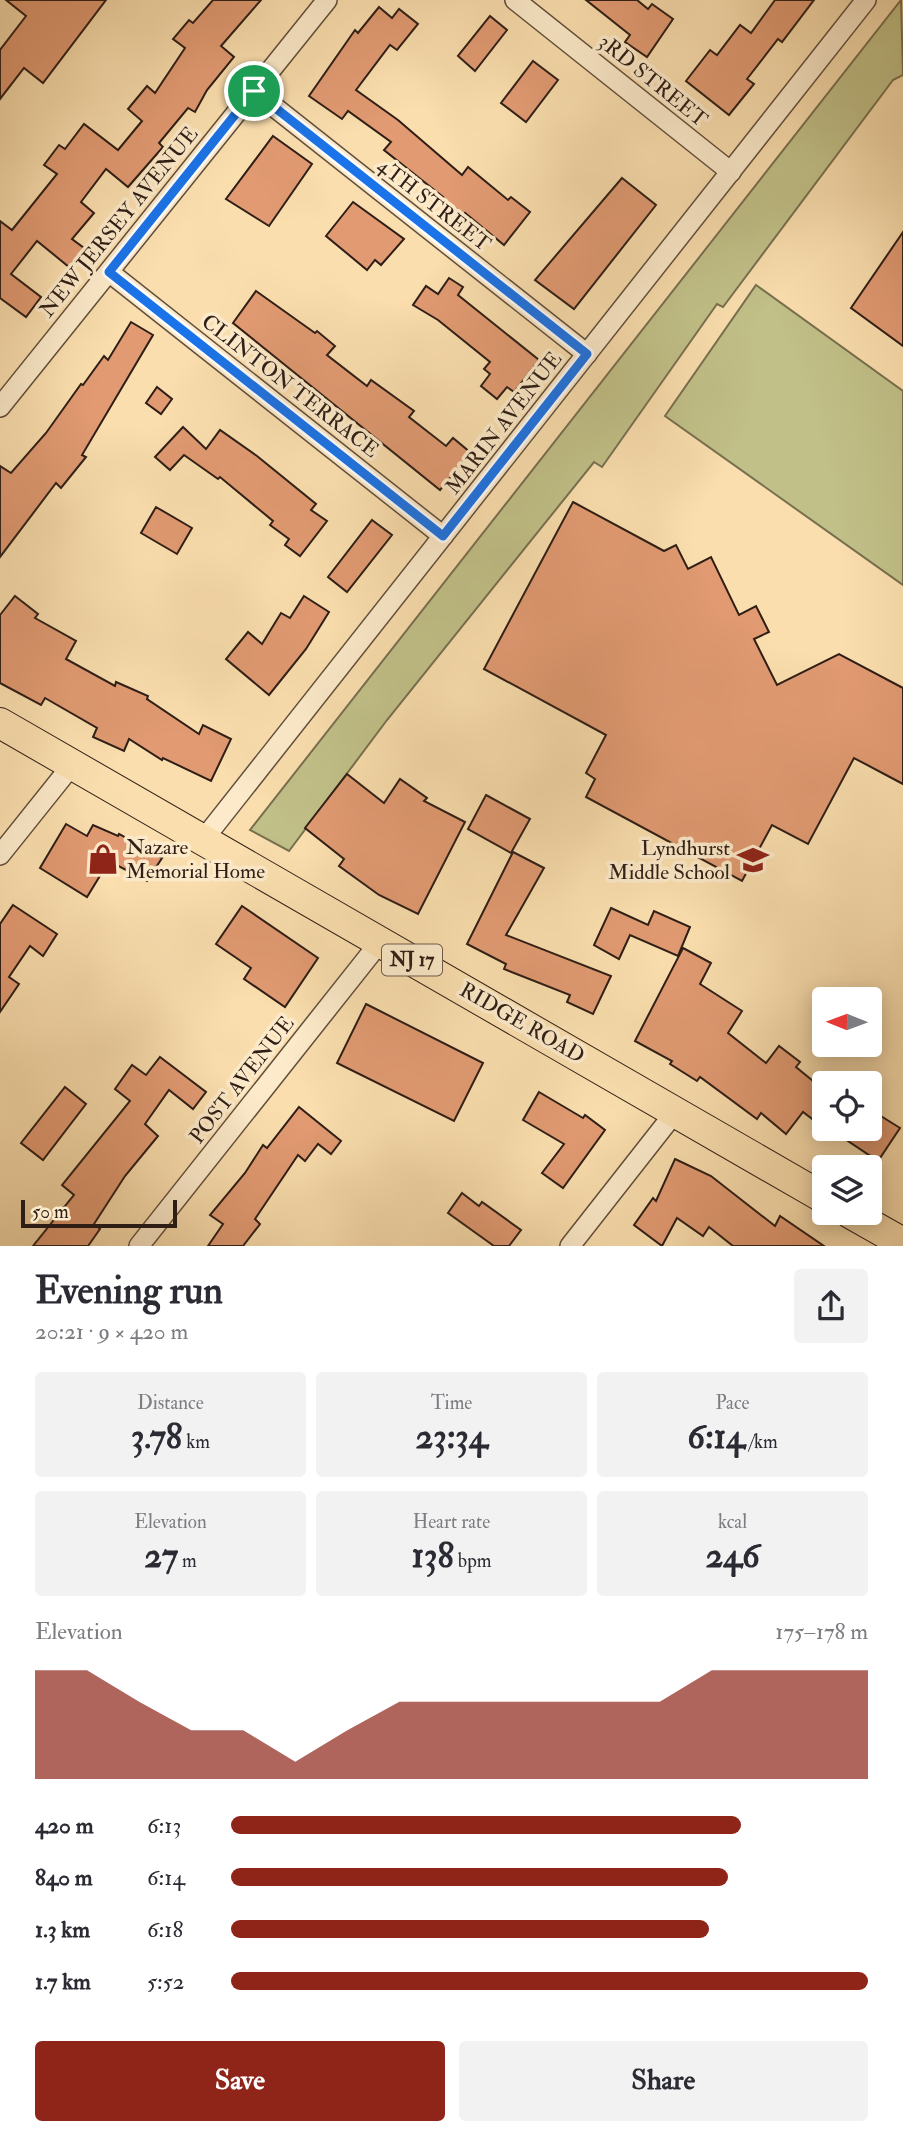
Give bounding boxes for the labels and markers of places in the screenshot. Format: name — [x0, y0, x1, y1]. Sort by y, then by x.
pin — [224, 61, 284, 121]
place label: Nazare Memorial Home — [126, 834, 265, 885]
place label: Lyndhurst Middle School — [608, 835, 731, 886]
shop icon: Nazare Memorial Home — [86, 842, 120, 876]
school or university icon: Lyndhurst Middle School — [736, 843, 770, 877]

